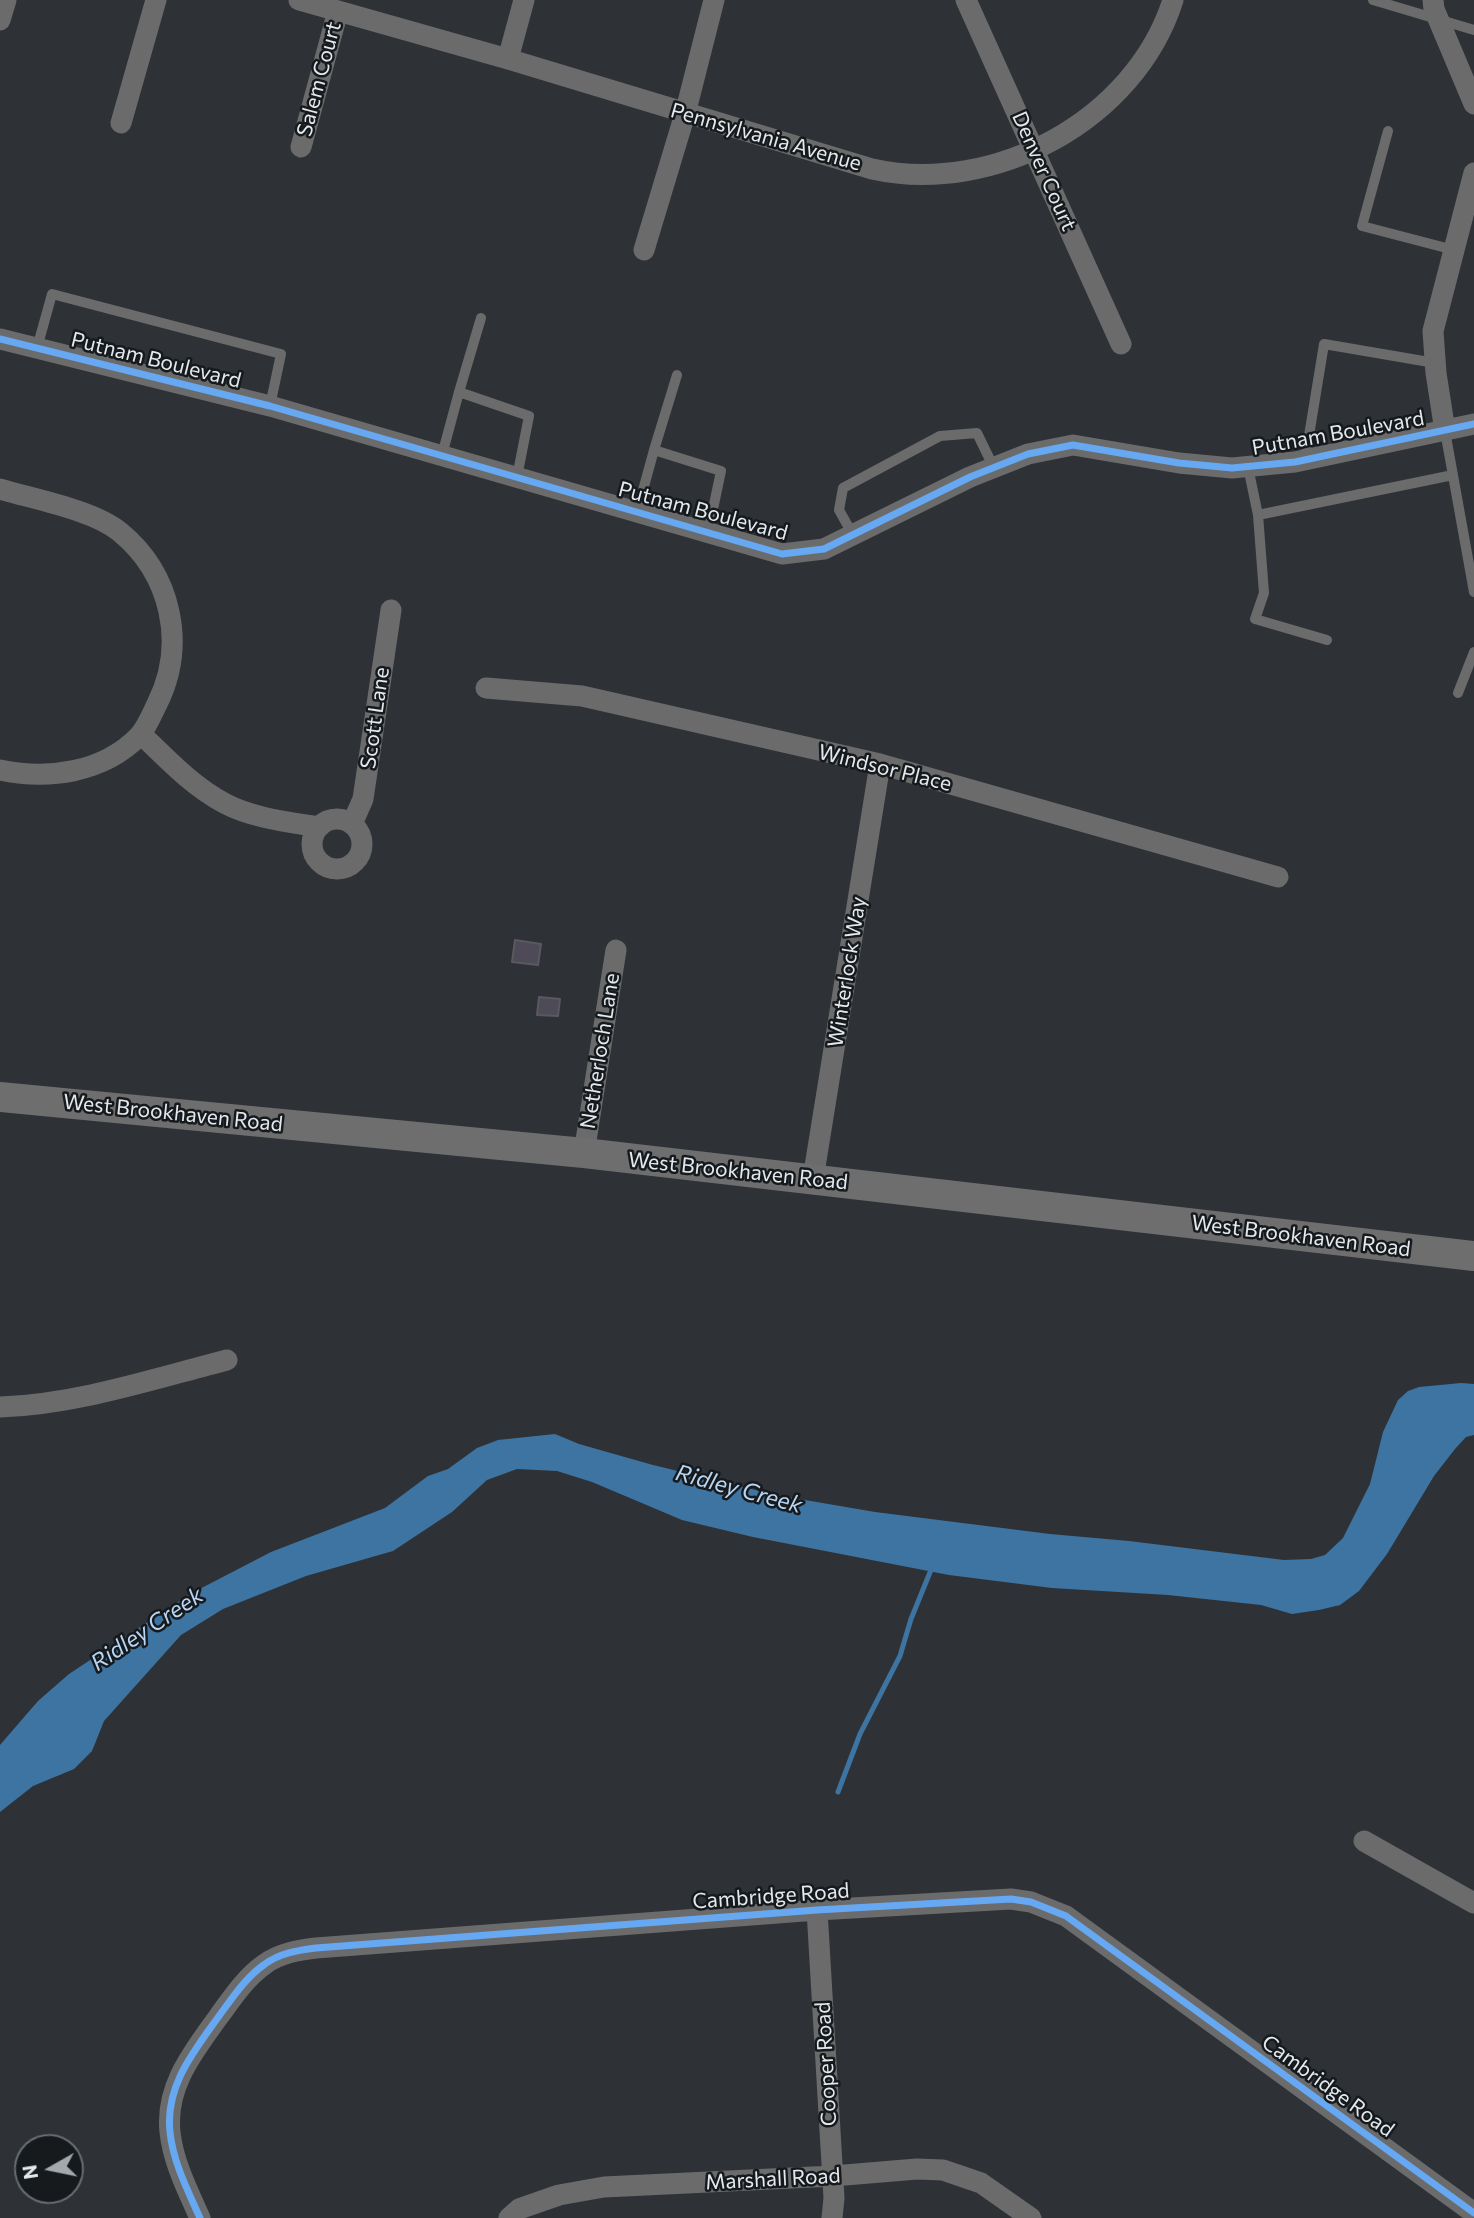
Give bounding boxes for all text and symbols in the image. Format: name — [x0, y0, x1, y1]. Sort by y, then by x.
street label: Salem Court — [292, 19, 346, 139]
street label: Pennsylvania Avenue — [668, 98, 864, 176]
street label: Denver Court — [1006, 107, 1082, 235]
street label: Putnam Boulevard — [68, 327, 244, 393]
street label: Putnam Boulevard — [1250, 405, 1426, 461]
street label: Putnam Boulevard — [615, 476, 791, 546]
street label: Scott Lane — [355, 666, 395, 770]
street label: Windsor Place — [816, 739, 954, 797]
street label: Winterlock Way — [823, 895, 871, 1049]
street label: Netherloch Lane — [575, 971, 625, 1131]
street label: West Brookhaven Road — [62, 1089, 284, 1137]
street label: West Brookhaven Road — [627, 1147, 849, 1195]
street label: West Brookhaven Road — [1190, 1210, 1412, 1262]
water label: Ridley Creek — [673, 1459, 805, 1519]
water label: Ridley Creek — [85, 1581, 209, 1677]
street label: Cambridge Road — [692, 1878, 850, 1914]
street label: Cooper Road — [810, 2001, 842, 2127]
street label: Cambridge Road — [1257, 2030, 1399, 2142]
north arrow — [14, 2134, 84, 2204]
text: N — [17, 2163, 42, 2181]
street label: Marshall Road — [705, 2163, 841, 2195]

